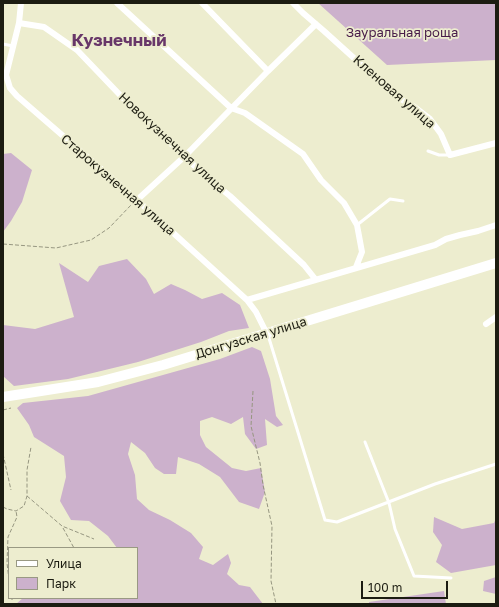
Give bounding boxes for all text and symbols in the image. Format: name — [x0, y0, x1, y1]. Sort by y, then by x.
park label: Зауральная роща — [346, 25, 458, 41]
district label: Кузнечный — [71, 31, 167, 51]
street label: Кленовая улица — [350, 52, 438, 132]
street label: Новокузнечная улица — [115, 89, 229, 197]
street label: Старокузнечная улица — [58, 131, 178, 239]
street label: Донгузская улица — [193, 314, 309, 362]
legend — [8, 547, 138, 599]
text: Улица — [46, 556, 82, 571]
scale bar — [363, 573, 450, 599]
text: Парк — [46, 576, 76, 591]
text: 100 m — [368, 580, 402, 595]

